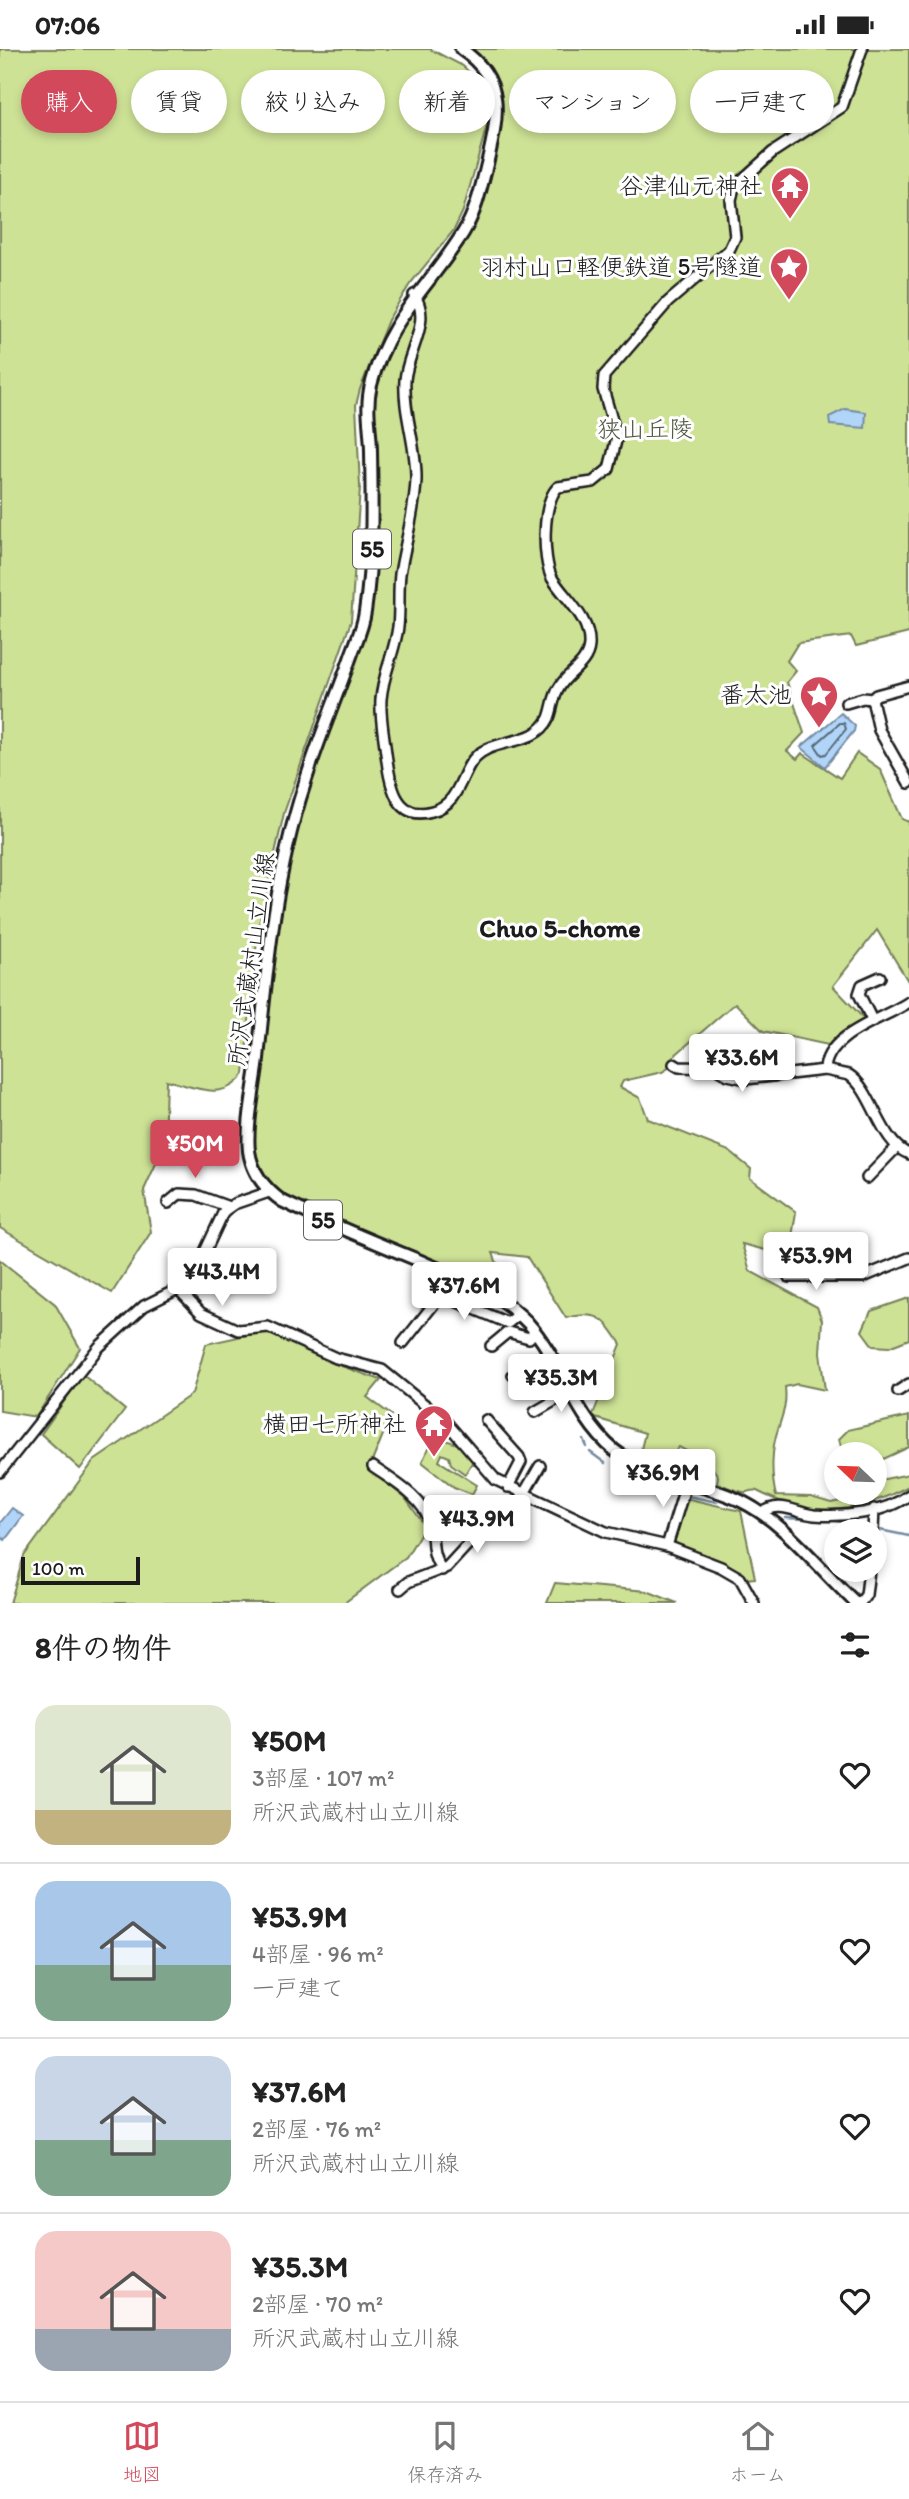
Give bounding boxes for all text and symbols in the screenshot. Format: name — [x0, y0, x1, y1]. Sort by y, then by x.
text: 07:06 — [35, 9, 100, 41]
chip: 購入 — [21, 70, 117, 133]
chip: 賃貸 — [131, 70, 227, 133]
chip: 絞り込み — [241, 70, 385, 133]
chip: 新着 — [399, 70, 495, 133]
chip: マンション — [509, 70, 676, 133]
chip: 一戸建て — [690, 70, 834, 133]
temple icon: 谷津仙元神社 — [769, 165, 811, 220]
place label: 谷津仙元神社 — [619, 171, 763, 200]
place icon: 羽村山口軽便鉄道 5号隧道 — [768, 246, 810, 301]
place label: 羽村山口軽便鉄道 5号隧道 — [480, 252, 762, 281]
park label: 狭山丘陵 — [597, 414, 693, 443]
road number: 55 — [353, 529, 391, 569]
place icon: 番太池 — [798, 674, 840, 729]
place label: 番太池 — [720, 680, 792, 709]
street label: 所沢武蔵村山立川線 — [221, 850, 280, 1068]
district label: Chuo 5-chome — [479, 912, 641, 944]
pin: ¥33.6M — [685, 1035, 799, 1094]
text: ¥33.6M — [705, 1043, 779, 1071]
pin: ¥50M — [154, 1121, 236, 1180]
text: ¥50M — [166, 1129, 224, 1157]
road number: 55 — [304, 1201, 342, 1239]
pin: ¥53.9M — [759, 1233, 873, 1292]
text: ¥53.9M — [779, 1241, 853, 1269]
pin: ¥43.4M — [165, 1249, 279, 1308]
text: ¥43.4M — [184, 1257, 260, 1285]
pin: ¥37.6M — [407, 1263, 521, 1322]
text: ¥37.6M — [428, 1271, 500, 1299]
pin: ¥35.3M — [504, 1355, 618, 1414]
text: ¥35.3M — [524, 1363, 598, 1391]
temple icon: 横田七所神社 — [413, 1403, 455, 1458]
place label: 横田七所神社 — [263, 1409, 407, 1438]
north arrow — [824, 1442, 887, 1505]
map controls — [824, 1442, 887, 1582]
pin: ¥36.9M — [606, 1449, 720, 1509]
text: ¥36.9M — [626, 1458, 700, 1486]
pin: ¥43.9M — [420, 1495, 534, 1555]
text: ¥43.9M — [439, 1504, 515, 1532]
button: layers — [824, 1519, 887, 1582]
scale bar — [21, 1554, 140, 1586]
text: 100 m — [32, 1557, 84, 1580]
icon: filters — [836, 1626, 874, 1664]
text: 8件の物件 — [35, 1629, 171, 1666]
text: ¥50M — [252, 1722, 327, 1759]
icon: home — [91, 1733, 175, 1817]
icon: heart — [836, 1756, 874, 1794]
text: 3部屋 · 107 m² — [252, 1764, 394, 1792]
text: 所沢武蔵村山立川線 — [252, 1798, 459, 1826]
text: ¥53.9M — [252, 1898, 348, 1935]
icon: home — [91, 1909, 175, 1993]
icon: heart — [836, 1932, 874, 1970]
text: 4部屋 · 96 m² — [252, 1940, 384, 1968]
text: 一戸建て — [252, 1974, 344, 2002]
text: ¥37.6M — [252, 2073, 347, 2110]
icon: home — [91, 2084, 175, 2168]
icon: heart — [836, 2107, 874, 2145]
text: 2部屋 · 76 m² — [252, 2115, 381, 2143]
text: 所沢武蔵村山立川線 — [252, 2149, 459, 2177]
text: ¥35.3M — [252, 2248, 348, 2285]
icon: home — [91, 2259, 175, 2343]
icon: heart — [836, 2282, 874, 2320]
text: 2部屋 · 70 m² — [252, 2290, 383, 2318]
text: 所沢武蔵村山立川線 — [252, 2324, 459, 2352]
tab: 地図 — [123, 2417, 161, 2486]
tab: 保存済み — [407, 2417, 483, 2486]
tab: ホーム — [730, 2417, 786, 2486]

